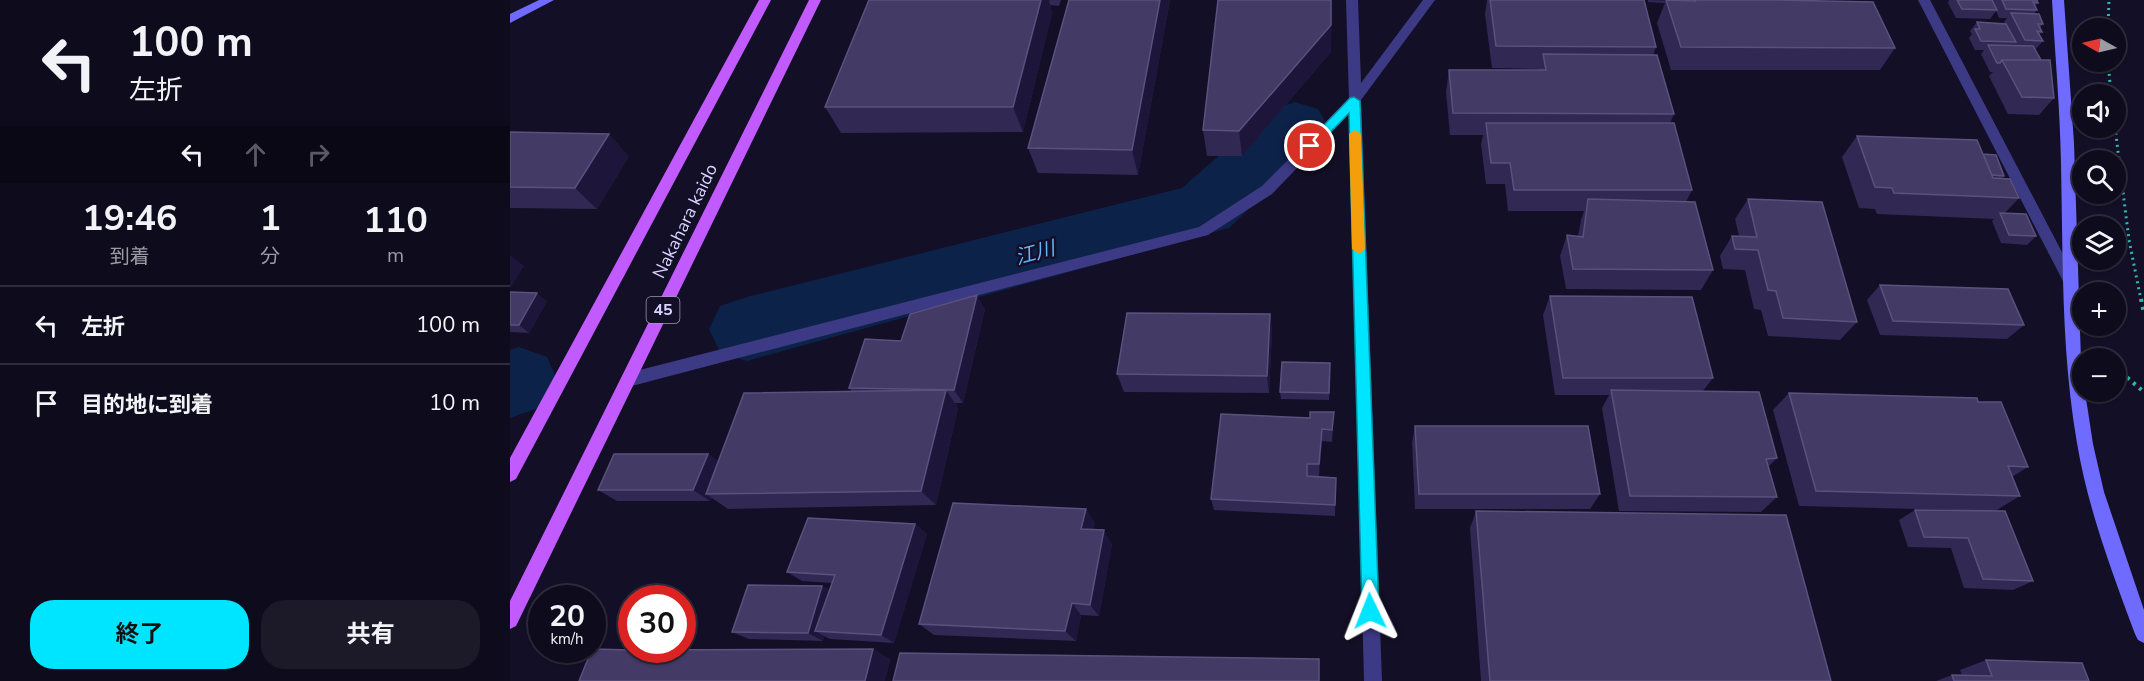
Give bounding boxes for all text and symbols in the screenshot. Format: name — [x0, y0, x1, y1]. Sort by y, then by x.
text: 100 m — [129, 14, 253, 71]
north arrow — [2072, 18, 2126, 72]
map controls — [2072, 18, 2126, 402]
icon: left — [30, 24, 108, 102]
text: 左折 — [129, 72, 183, 109]
button: sound — [2072, 84, 2126, 138]
pin — [1284, 120, 1335, 171]
icon: arrive — [1293, 129, 1326, 162]
icon: left — [176, 138, 209, 171]
icon: ahead — [239, 138, 272, 171]
icon: right — [302, 138, 335, 171]
button: search — [2072, 150, 2126, 204]
street label: Nakahara kaido — [647, 160, 723, 282]
text: 19:46 — [82, 194, 177, 243]
text: 1 — [259, 194, 281, 243]
text: 110 — [363, 196, 428, 245]
button: layers — [2072, 216, 2126, 270]
water label: 江川 — [1012, 234, 1060, 271]
text: m — [387, 242, 404, 269]
text: 到着 — [110, 243, 150, 270]
text: 分 — [260, 243, 280, 270]
button: + — [2072, 282, 2126, 336]
road number: 45 — [646, 297, 680, 323]
icon: left — [30, 309, 63, 342]
text: 100 m — [416, 310, 480, 340]
text: 左折 — [81, 312, 125, 342]
button: − — [2072, 348, 2126, 402]
icon: arrive — [30, 387, 63, 420]
text: 10 m — [429, 388, 480, 418]
text: 目的地に到着 — [81, 390, 213, 420]
position arrow — [1338, 579, 1402, 643]
speed limit sign: 30 — [618, 585, 696, 663]
text: 20 — [549, 596, 585, 637]
button: 終了 — [30, 600, 249, 669]
button: 共有 — [261, 600, 480, 669]
text: km/h — [550, 629, 584, 649]

